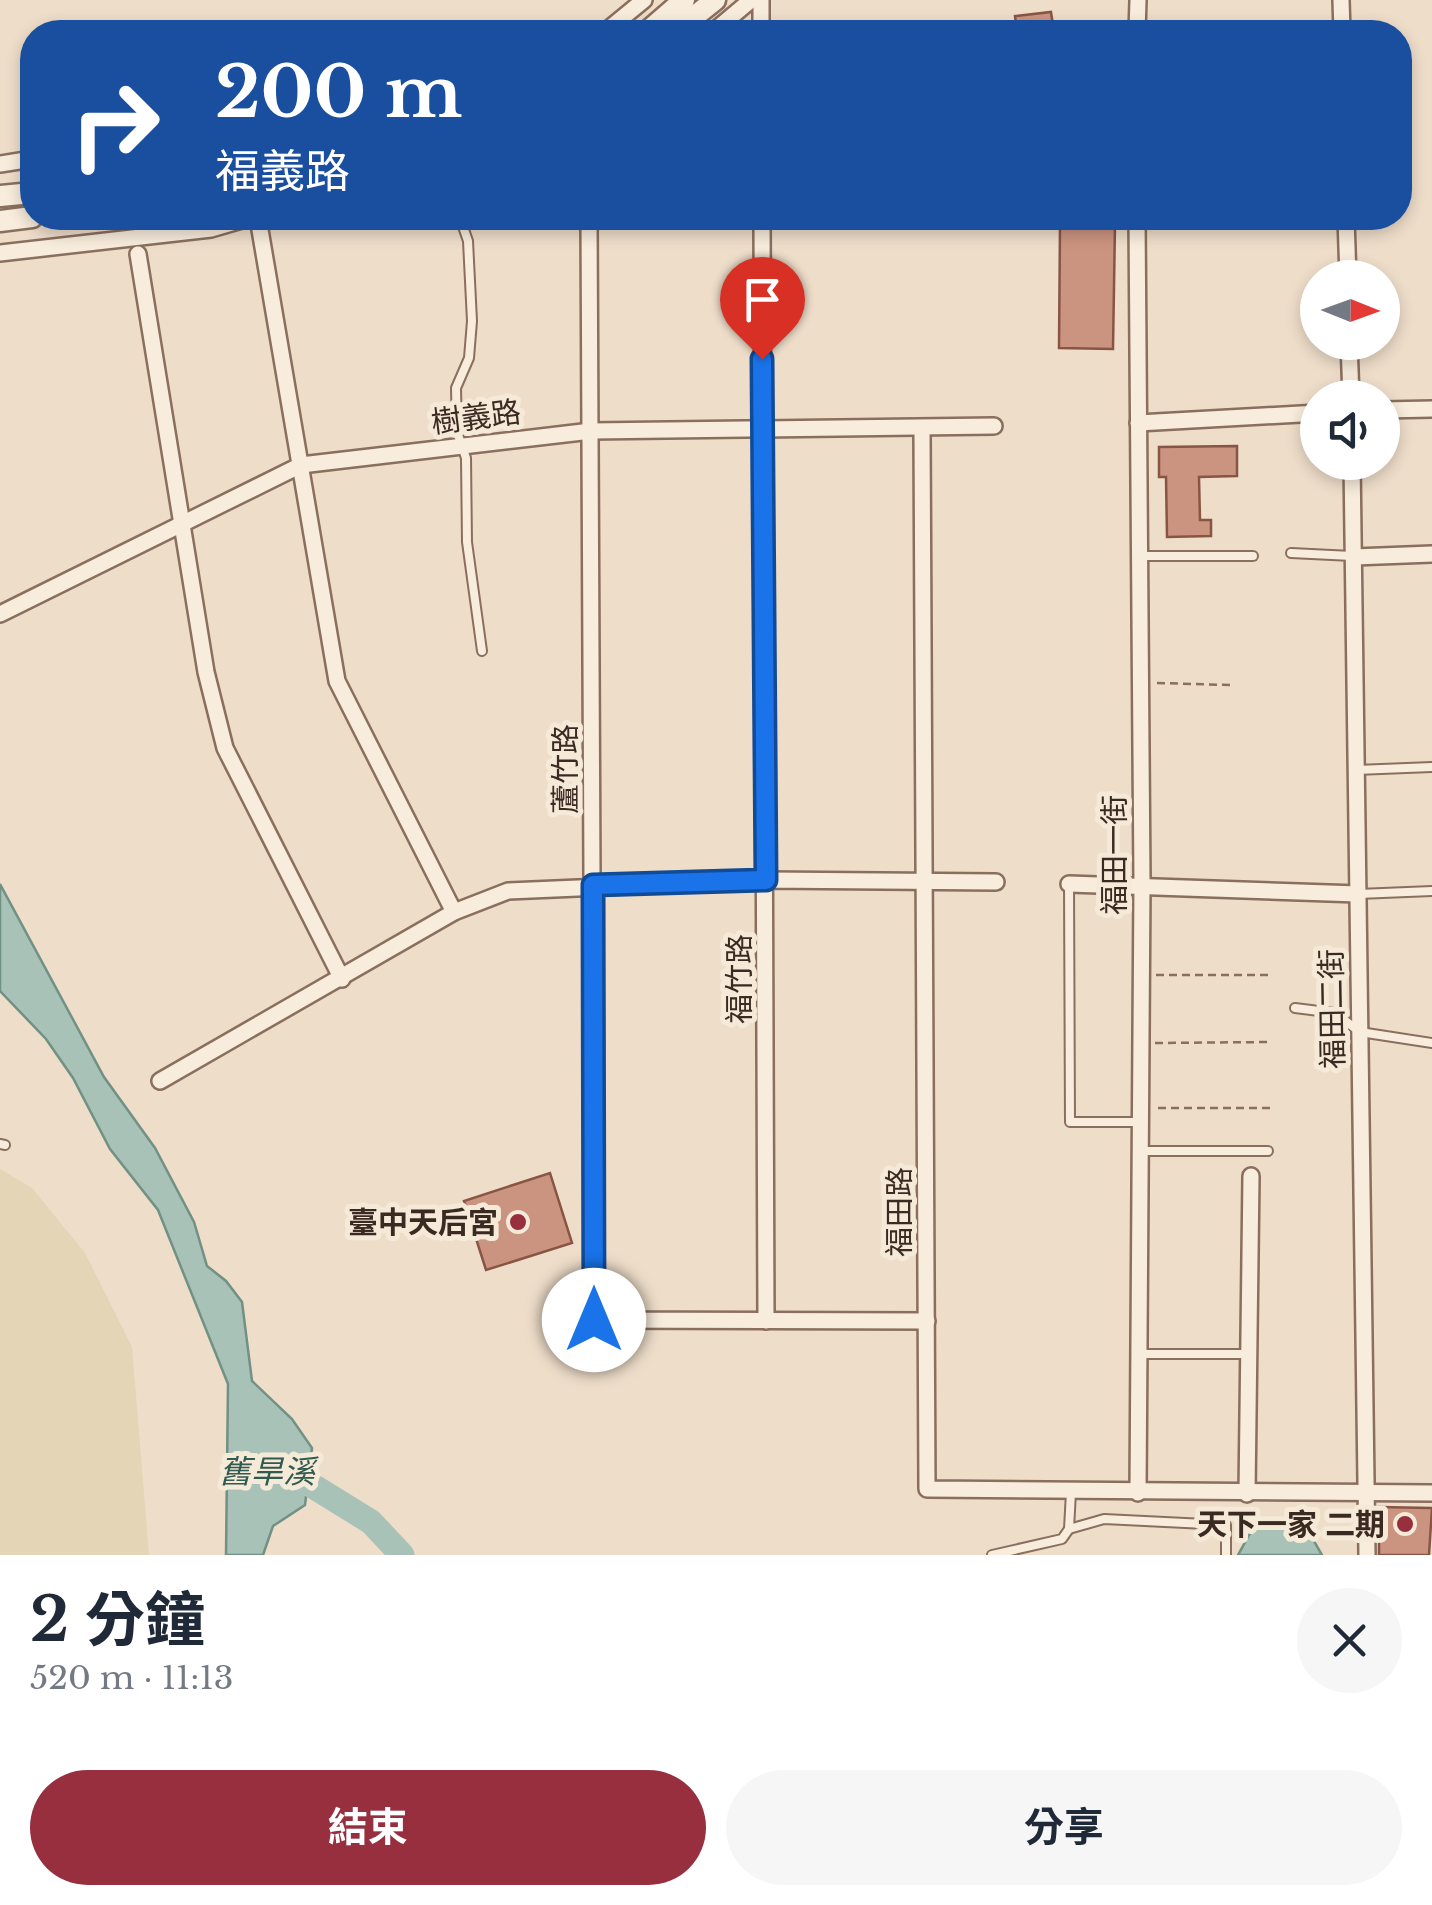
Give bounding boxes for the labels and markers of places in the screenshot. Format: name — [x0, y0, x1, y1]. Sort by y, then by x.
pin — [720, 257, 805, 360]
place label: 臺中天后宮 — [348, 1204, 498, 1241]
marker: 臺中天后宮 — [507, 1211, 529, 1233]
place label: 天下一家 二期 — [1197, 1506, 1385, 1543]
marker: 天下一家 二期 — [1394, 1513, 1416, 1535]

